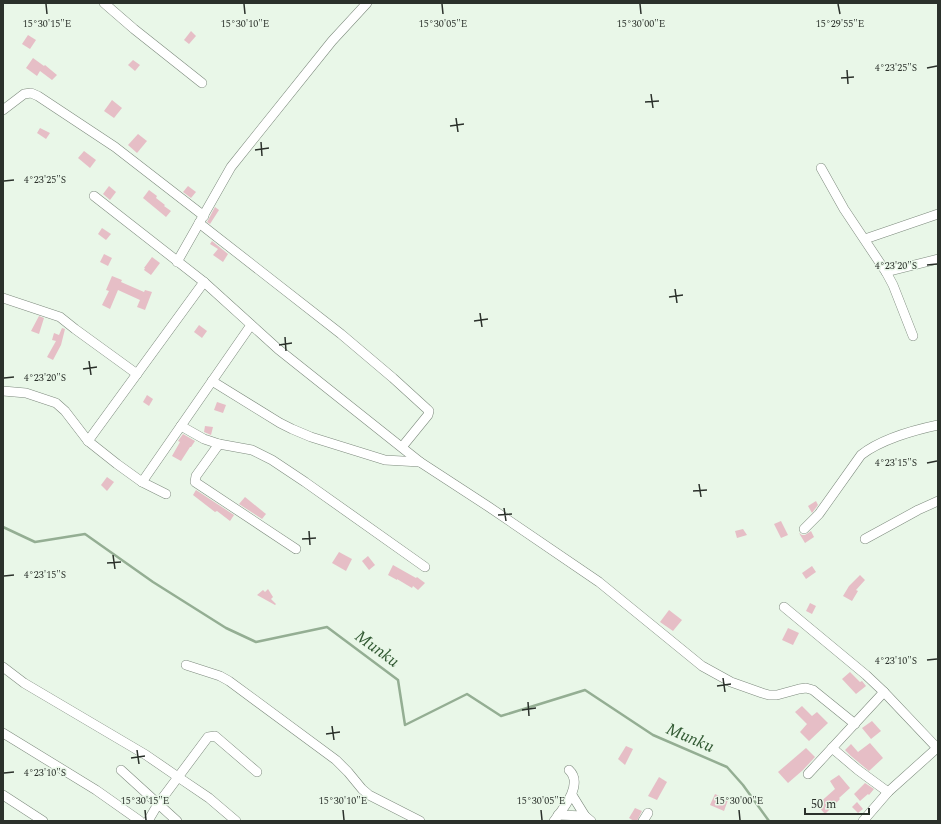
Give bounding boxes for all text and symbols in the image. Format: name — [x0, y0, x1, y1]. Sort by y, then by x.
text: 15°30'15"E — [23, 16, 71, 32]
text: 15°30'10"E — [221, 16, 269, 32]
text: 15°30'05"E — [419, 16, 467, 32]
text: 15°30'00"E — [617, 16, 665, 32]
text: 15°29'55"E — [816, 16, 864, 32]
text: 4°23'25"S — [875, 60, 917, 76]
text: 4°23'25"S — [24, 172, 66, 188]
text: 4°23'20"S — [875, 258, 917, 274]
text: 4°23'20"S — [24, 370, 66, 386]
text: 4°23'15"S — [875, 455, 917, 471]
text: 4°23'15"S — [24, 567, 66, 583]
water label: Munku — [349, 624, 405, 674]
text: 4°23'10"S — [875, 653, 917, 669]
water label: Munku — [662, 716, 718, 760]
text: 4°23'10"S — [24, 765, 66, 781]
scale bar — [805, 790, 869, 816]
text: 15°30'15"E — [121, 793, 169, 809]
text: 15°30'10"E — [319, 793, 367, 809]
text: 15°30'05"E — [517, 793, 565, 809]
text: 15°30'00"E — [715, 793, 763, 809]
text: 50 m — [811, 795, 836, 814]

